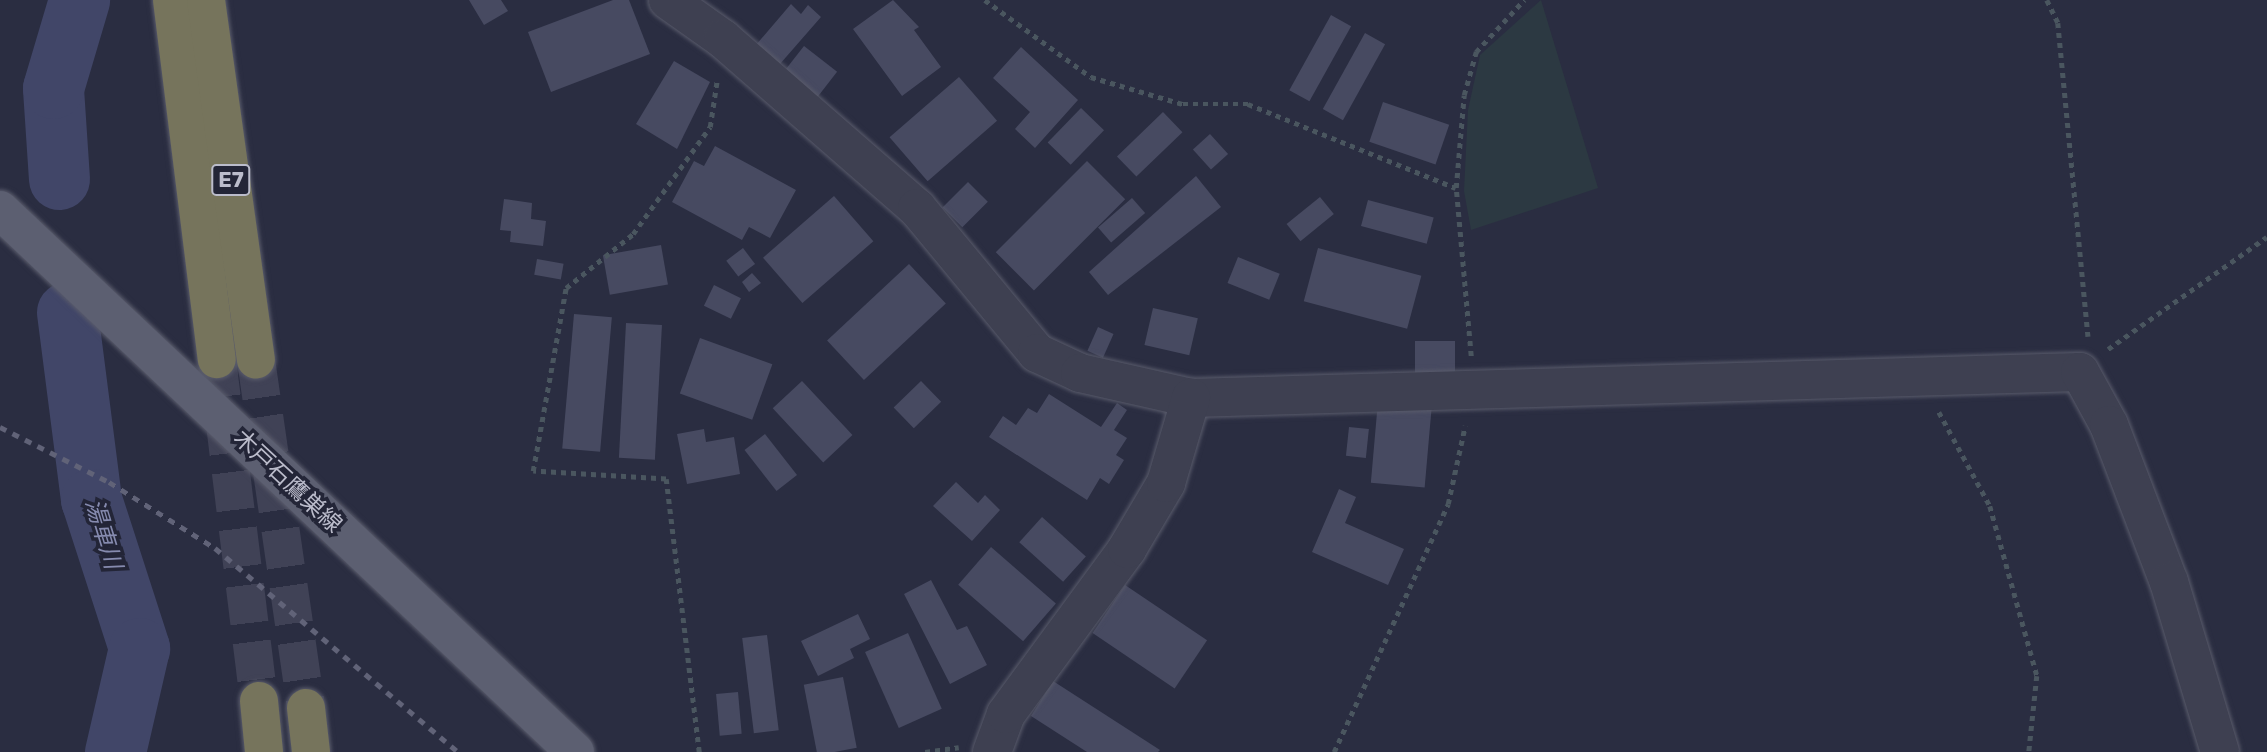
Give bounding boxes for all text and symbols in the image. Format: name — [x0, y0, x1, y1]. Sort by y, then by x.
road number: E7 — [210, 162, 252, 198]
street label: 木戸石鷹巣線 — [228, 424, 348, 538]
water label: 湯車川 — [79, 495, 127, 573]

